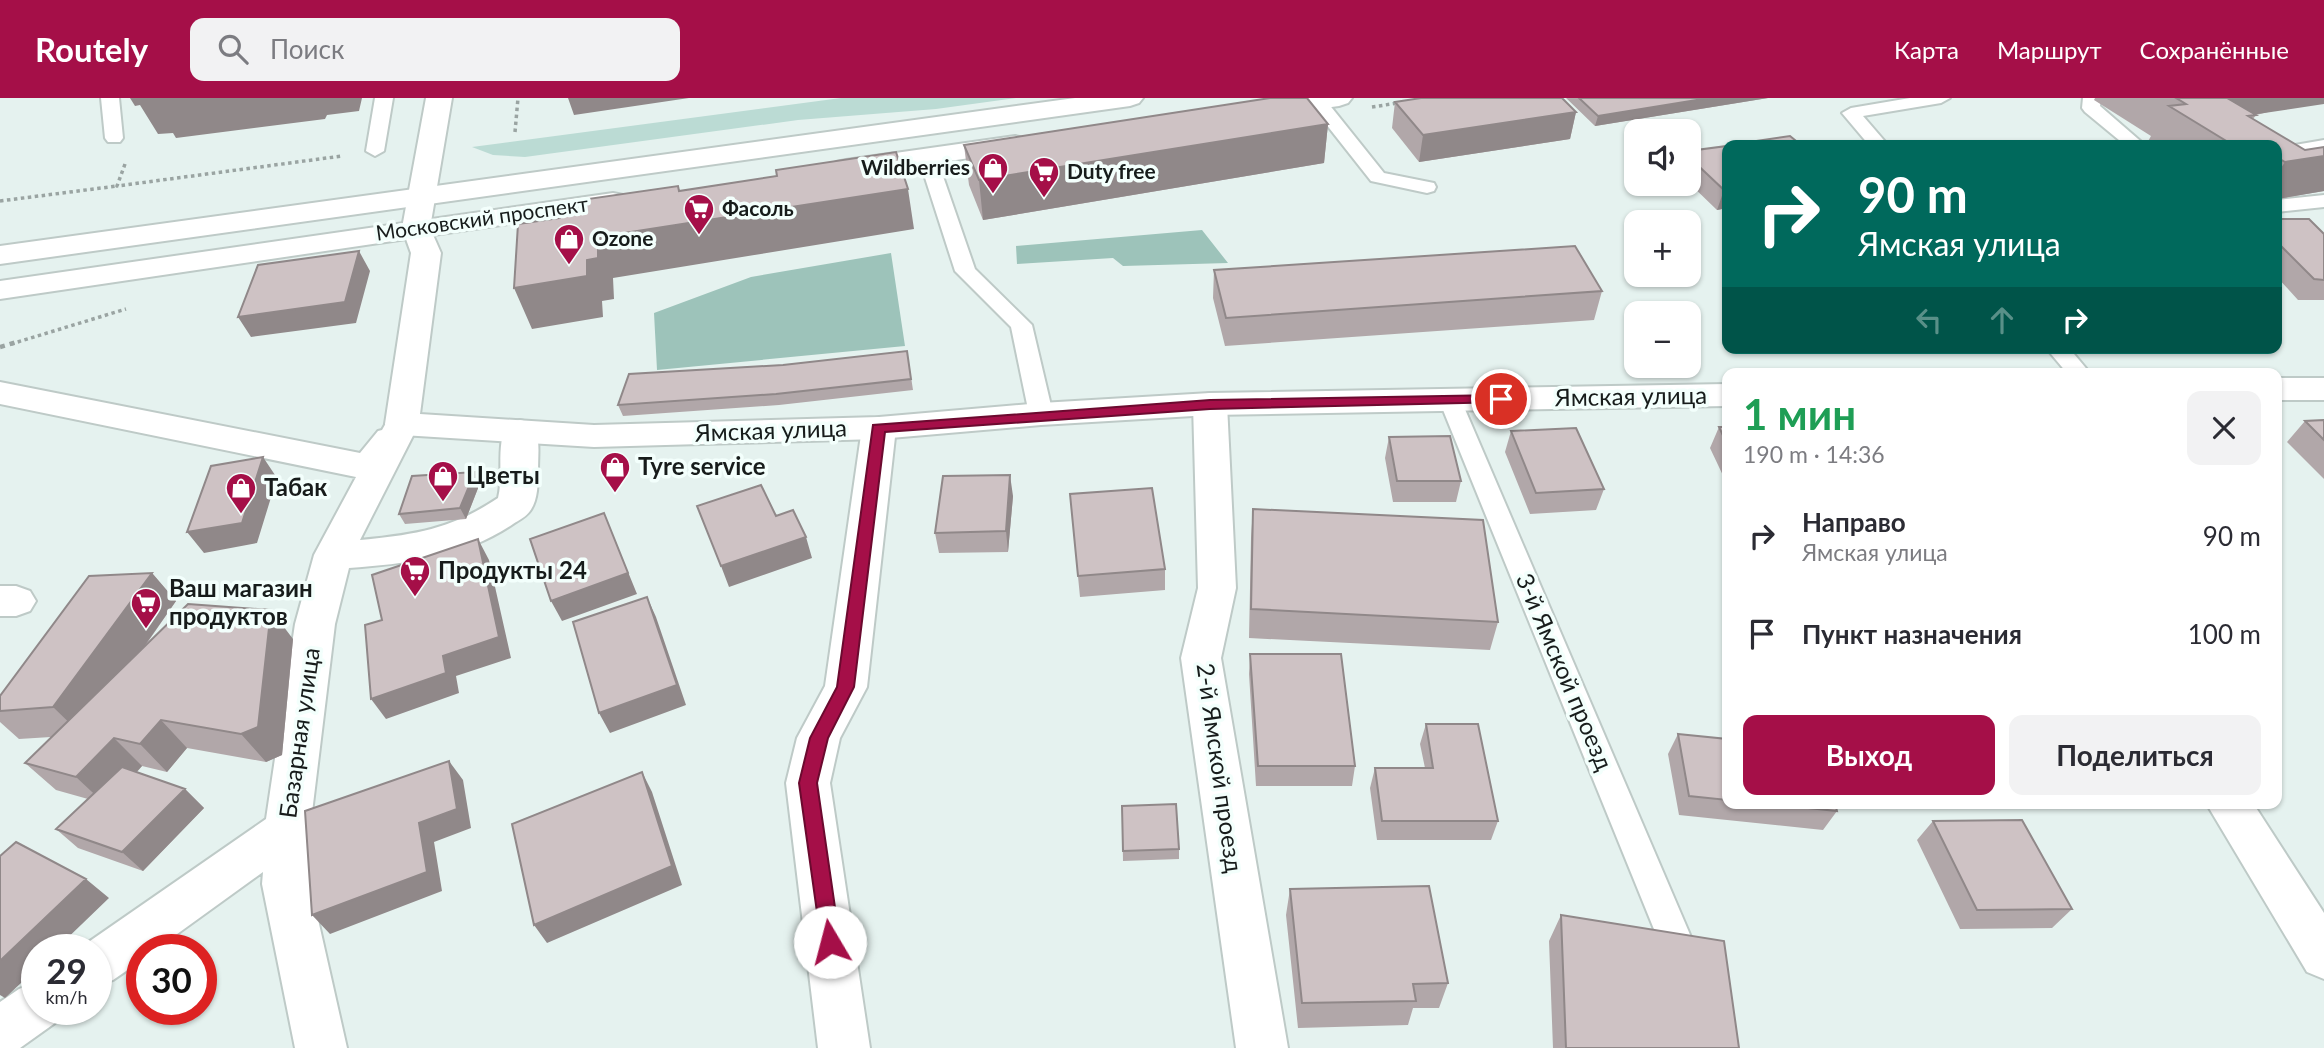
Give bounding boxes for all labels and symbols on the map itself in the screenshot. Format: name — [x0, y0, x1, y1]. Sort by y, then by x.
shop icon: Wildberries — [976, 151, 1010, 195]
place label: Wildberries — [861, 154, 970, 179]
supermarket icon: Duty free — [1027, 155, 1061, 199]
place label: Duty free — [1067, 158, 1156, 183]
street label: Московский проспект — [374, 190, 590, 245]
supermarket icon: Фасоль — [682, 192, 716, 236]
place label: Фасоль — [722, 195, 794, 220]
shop icon: Ozone — [552, 222, 586, 266]
place label: Ozone — [592, 225, 653, 250]
pin — [1471, 369, 1531, 429]
street label: Ямская улица — [1554, 380, 1707, 411]
street label: Ямская улица — [693, 412, 847, 447]
shop icon: Tyre service — [598, 450, 632, 494]
place label: Tyre service — [638, 451, 766, 480]
shop icon: Цветы — [426, 459, 460, 503]
place label: Цветы — [466, 460, 540, 489]
shop icon: Табак — [224, 471, 258, 515]
place label: Табак — [264, 472, 327, 501]
supermarket icon: Продукты 24 — [398, 554, 432, 598]
place label: Продукты 24 — [438, 555, 587, 584]
street label: 3-й Ямской проезд — [1511, 569, 1620, 774]
place label: Ваш магазин продуктов — [169, 573, 313, 630]
supermarket icon: Ваш магазин продуктов — [129, 586, 163, 630]
street label: Базарная улица — [272, 646, 325, 820]
street label: 2-й Ямской проезд — [1191, 661, 1250, 875]
position arrow — [793, 905, 867, 979]
speed limit sign: 30 — [126, 934, 217, 1025]

